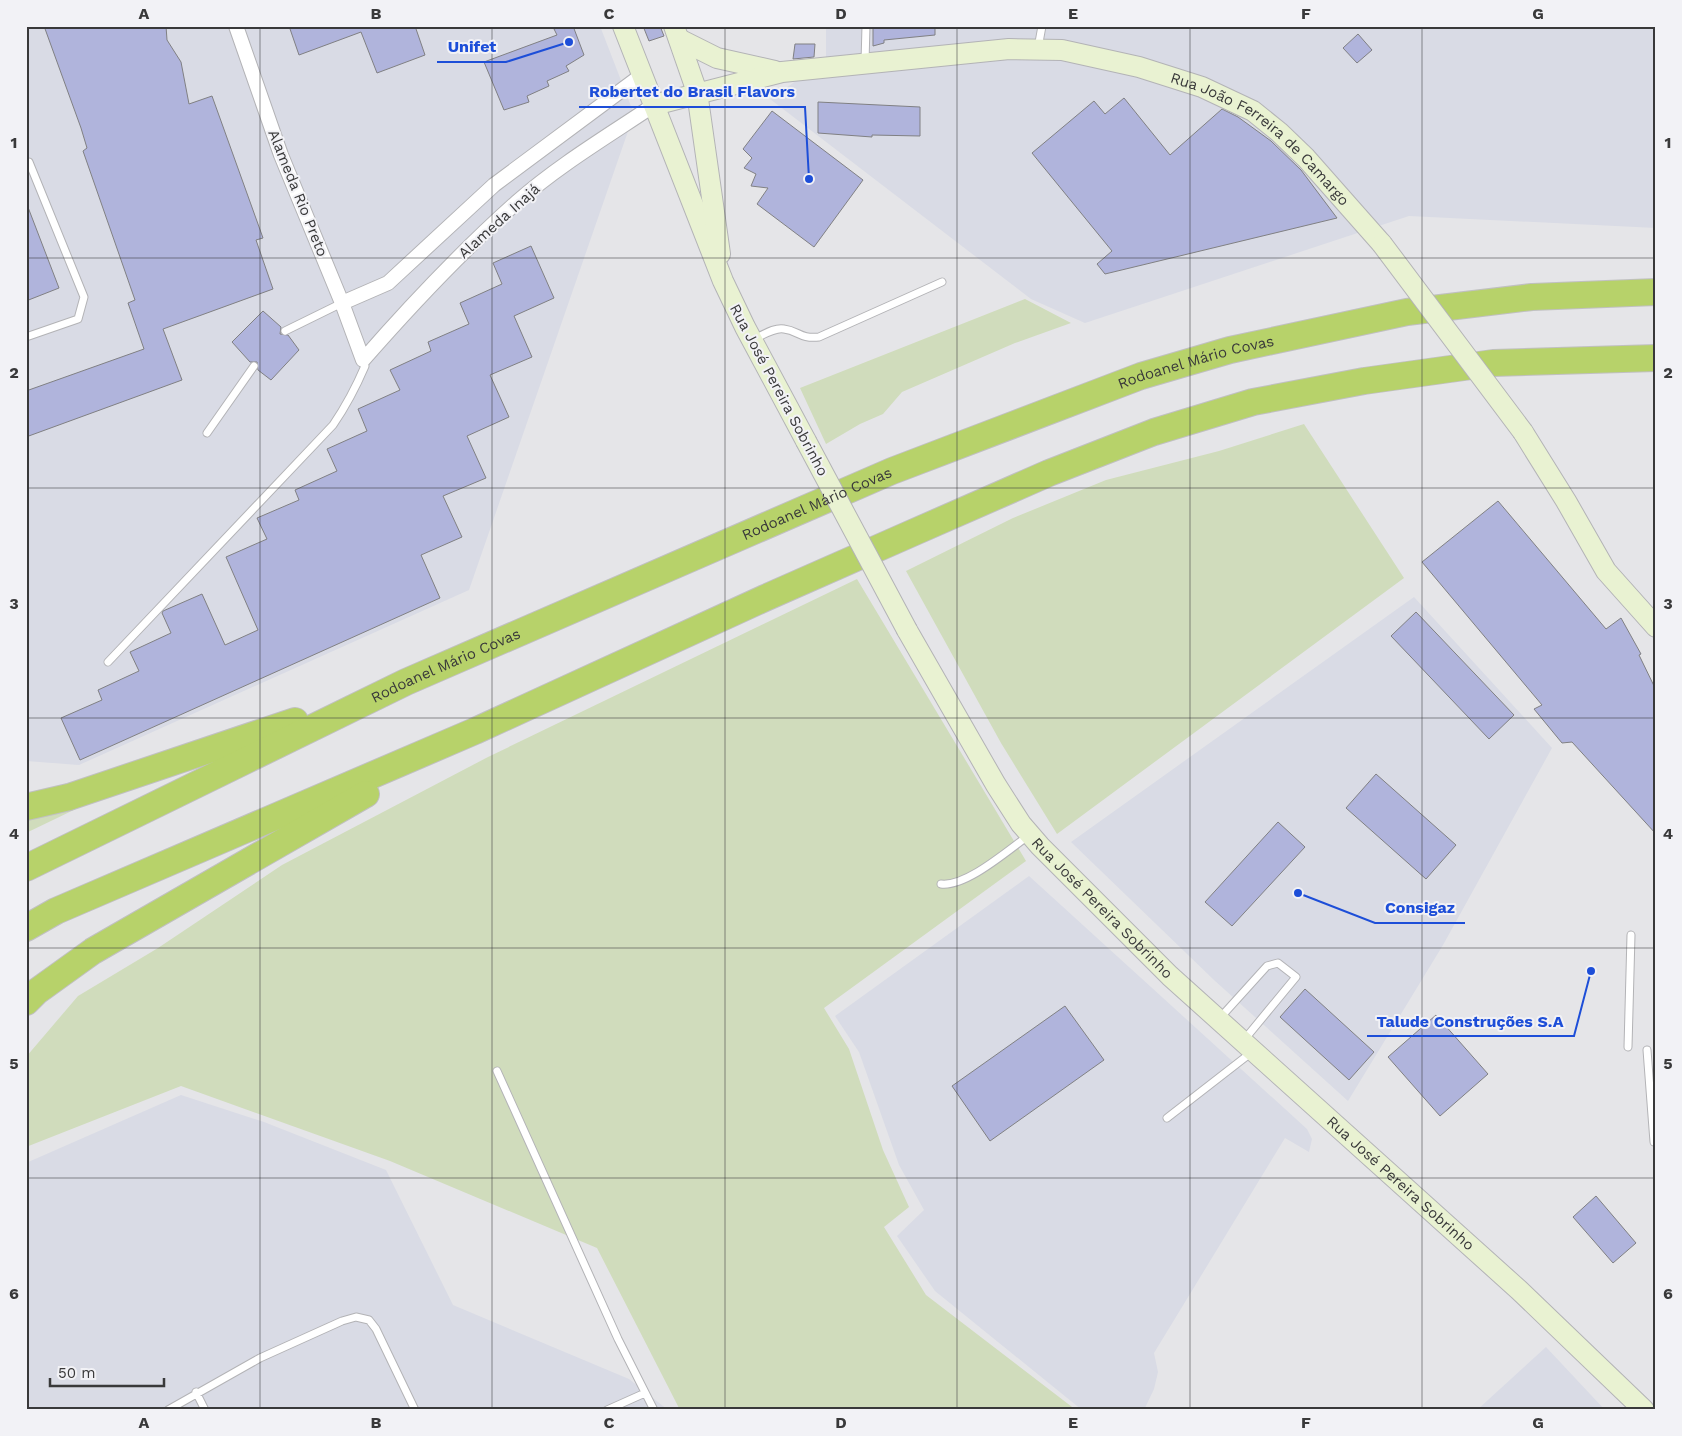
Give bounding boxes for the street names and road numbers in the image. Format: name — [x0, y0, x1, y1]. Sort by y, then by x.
street label: Rua João Ferreira de Camargo — [1168, 69, 1353, 209]
street label: Alameda Rio Preto — [264, 127, 332, 259]
street label: Alameda Inajá — [455, 179, 544, 262]
street label: Rua José Pereira Sobrinho — [726, 301, 832, 479]
street label: Rodoanel Mário Covas — [1115, 332, 1276, 393]
street label: Rodoanel Mário Covas — [739, 463, 895, 544]
street label: Rodoanel Mário Covas — [368, 624, 523, 707]
street label: Rua José Pereira Sobrinho — [1028, 834, 1176, 982]
street label: Rua José Pereira Sobrinho — [1323, 1112, 1478, 1254]

